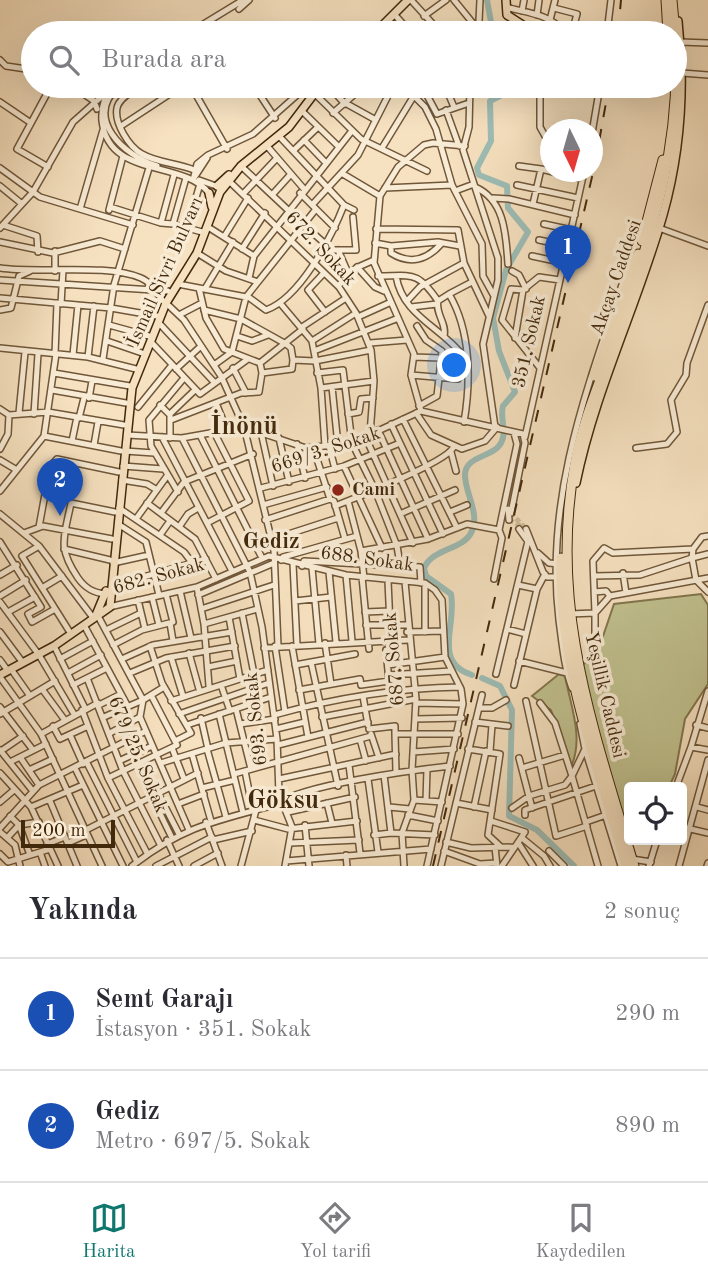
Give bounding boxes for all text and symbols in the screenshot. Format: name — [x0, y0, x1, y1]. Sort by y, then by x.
search box — [21, 21, 687, 98]
icon: search — [45, 41, 83, 79]
text: Burada ara — [101, 47, 226, 73]
north arrow — [540, 119, 603, 182]
street label: İsmail Sivri Bulvarı — [122, 193, 207, 349]
street label: 672. Sokak — [281, 208, 359, 290]
street label: Akçay Caddesi — [588, 218, 646, 338]
pin: 1 — [545, 225, 591, 283]
street label: 351. Sokak — [510, 294, 550, 390]
your location — [437, 348, 471, 382]
district label: İnönü — [210, 409, 278, 440]
street label: 669/3. Sokak — [269, 424, 383, 478]
pin: 2 — [37, 458, 83, 516]
place label: Cami — [352, 481, 395, 500]
marker: Cami — [330, 482, 346, 498]
district label: Gediz — [242, 530, 300, 553]
street label: 688. Sokak — [319, 544, 415, 576]
street label: 682. Sokak — [111, 556, 207, 598]
street label: 687. Sokak — [381, 611, 409, 707]
street label: Yeşillik Caddesi — [580, 630, 628, 760]
street label: 693. Sokak — [243, 671, 271, 767]
street label: 679/25. Sokak — [104, 694, 170, 816]
map controls — [624, 782, 687, 845]
button: locate — [624, 782, 687, 845]
district label: Göksu — [247, 788, 319, 814]
scale bar — [21, 817, 116, 849]
text: 200 m — [32, 822, 85, 841]
text: Yakında — [28, 896, 137, 926]
text: 2 sonuç — [604, 900, 680, 923]
text: Semt Garajı — [95, 987, 233, 1013]
text: 1 — [44, 1002, 58, 1025]
text: 290 m — [615, 1002, 680, 1025]
text: İstasyon · 351. Sokak — [95, 1018, 312, 1041]
text: Gediz — [95, 1099, 160, 1125]
text: 2 — [44, 1114, 58, 1137]
text: 890 m — [615, 1114, 680, 1137]
text: Metro · 697/5. Sokak — [95, 1130, 311, 1153]
tab: Harita — [82, 1199, 135, 1264]
tab: Yol tarifi — [300, 1199, 371, 1264]
tab: Kaydedilen — [535, 1199, 626, 1264]

